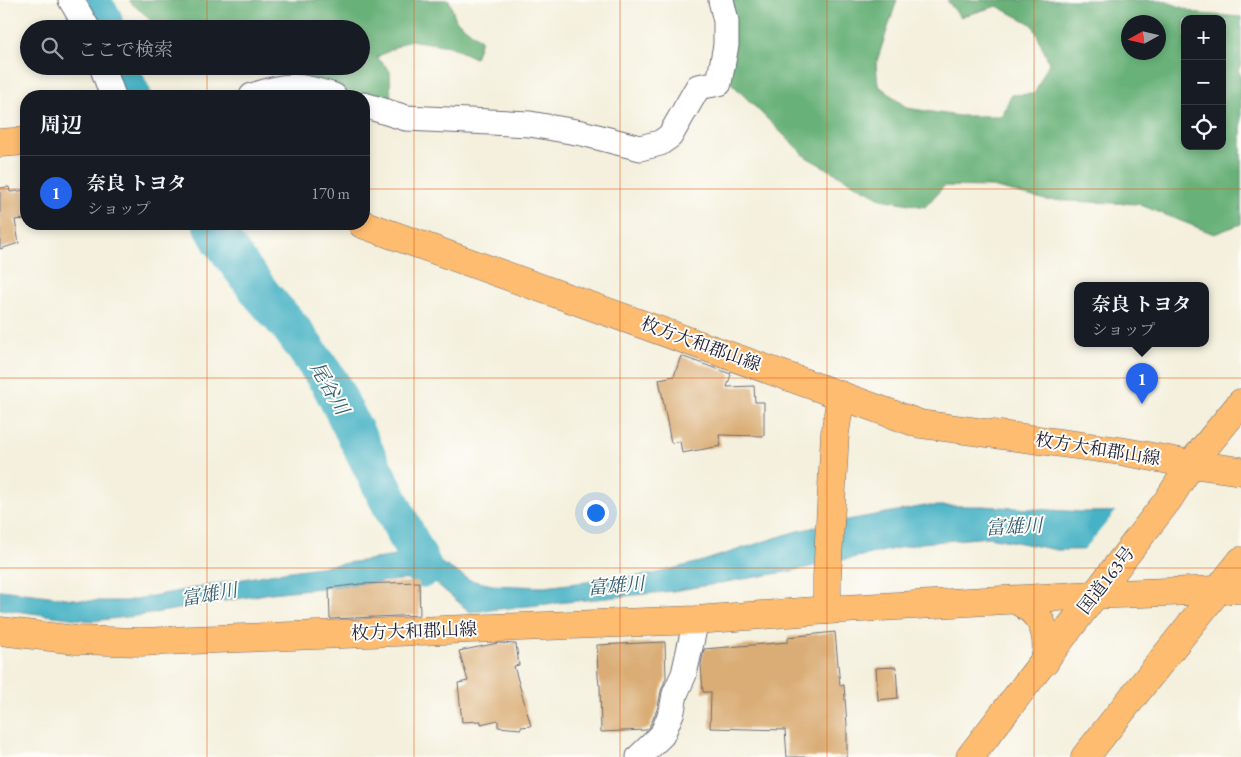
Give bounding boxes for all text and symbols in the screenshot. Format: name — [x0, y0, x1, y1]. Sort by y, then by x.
north arrow — [1121, 15, 1166, 60]
map controls — [1181, 15, 1226, 150]
button: + — [1181, 15, 1226, 60]
search box — [20, 20, 370, 75]
icon: search — [38, 34, 66, 62]
text: ここで検索 — [78, 37, 173, 62]
button: − — [1181, 60, 1226, 105]
button: locate — [1181, 105, 1226, 150]
text: 周辺 — [40, 111, 82, 138]
text: 奈良 トヨタ — [87, 171, 187, 196]
text: 1 — [52, 183, 60, 204]
text: 170 m — [311, 183, 350, 204]
text: ショップ — [87, 198, 151, 219]
popup — [1074, 282, 1209, 347]
text: 奈良 トヨタ — [1092, 292, 1191, 317]
street label: 枚方大和郡山線 — [638, 311, 764, 376]
text: ショップ — [1092, 319, 1155, 340]
water label: 尾谷川 — [304, 357, 356, 421]
pin: 1 — [1126, 363, 1158, 404]
street label: 枚方大和郡山線 — [1034, 427, 1162, 470]
your location — [583, 500, 609, 526]
water label: 富雄川 — [985, 512, 1045, 540]
street label: 国道163号 — [1072, 541, 1139, 618]
water label: 富雄川 — [587, 570, 648, 600]
water label: 富雄川 — [179, 577, 241, 612]
street label: 枚方大和郡山線 — [351, 617, 477, 644]

